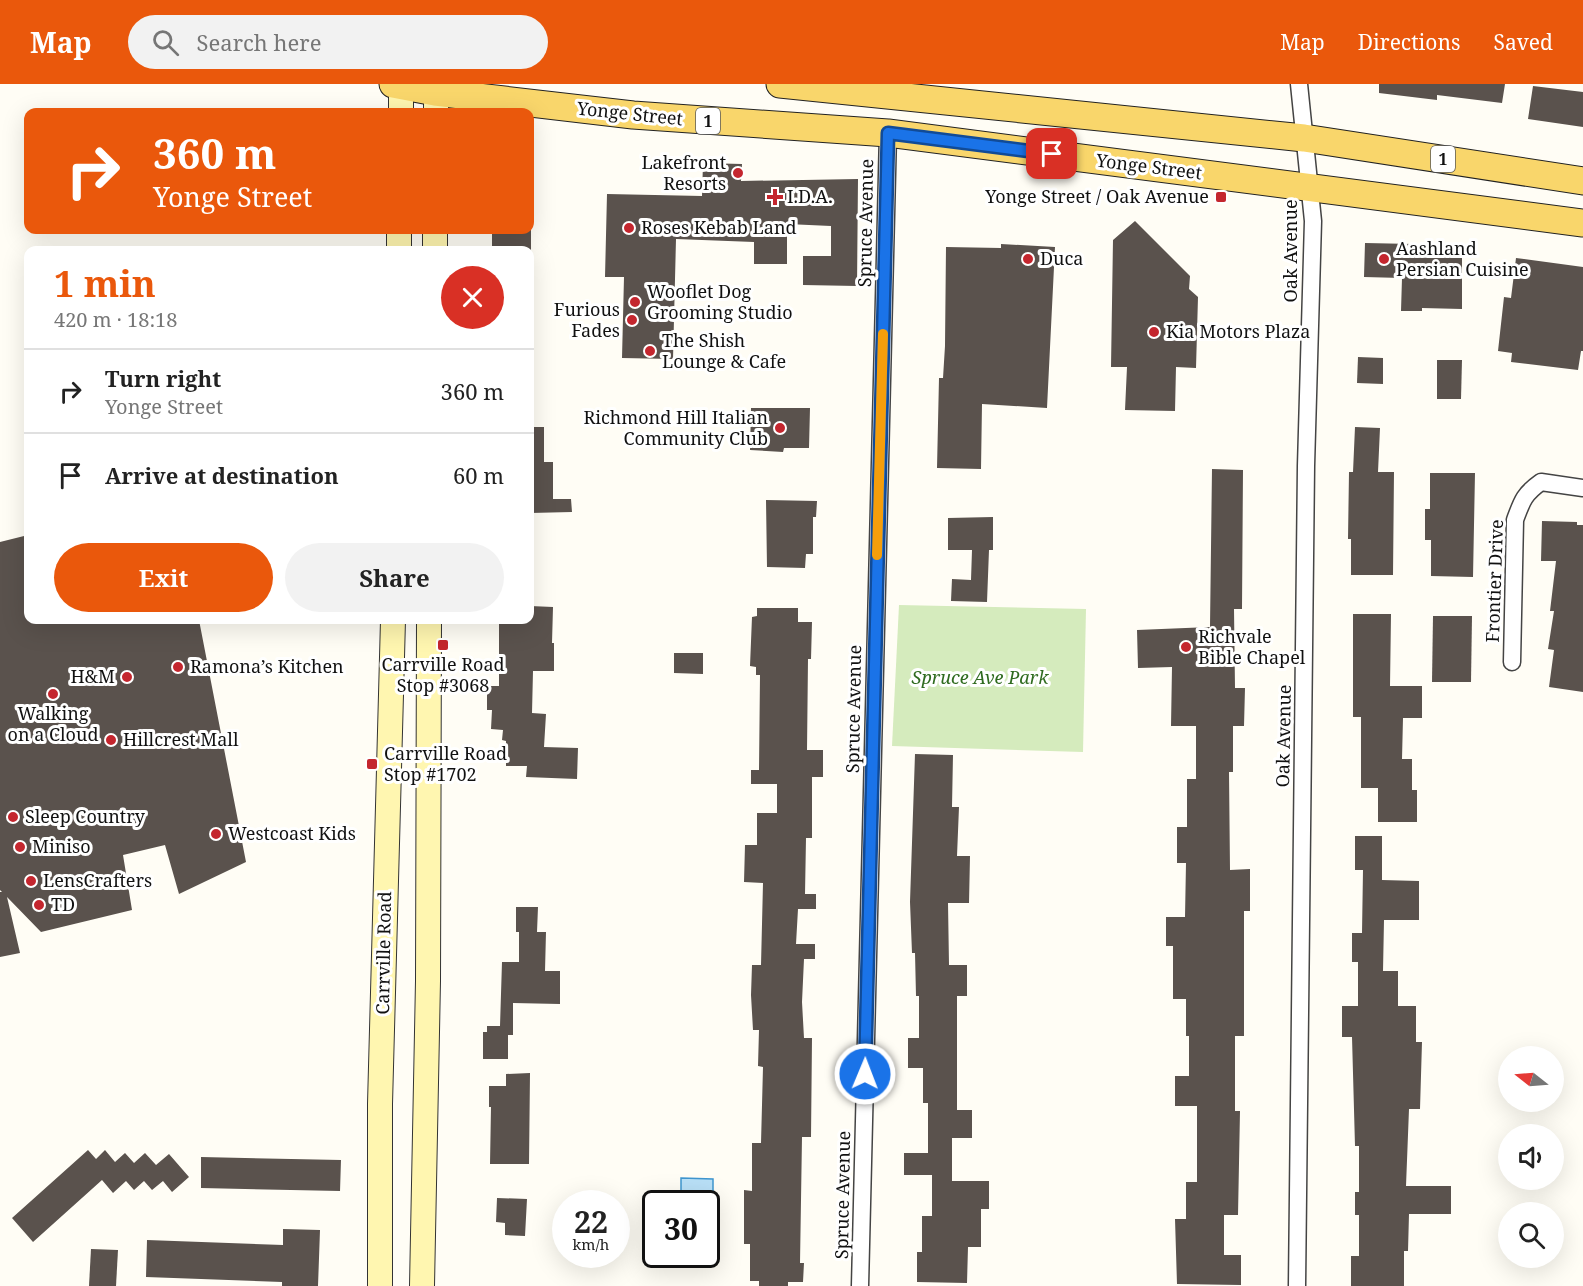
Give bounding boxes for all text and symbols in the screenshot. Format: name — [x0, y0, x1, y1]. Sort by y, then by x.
search box — [128, 15, 548, 69]
text: Map — [30, 23, 92, 61]
icon: search — [149, 26, 182, 59]
text: Search here — [197, 27, 321, 57]
text: Map — [1280, 28, 1325, 56]
text: Directions — [1358, 28, 1460, 56]
text: Saved — [1493, 28, 1553, 56]
street label: Yonge Street — [575, 95, 684, 130]
road number: 1 — [696, 108, 720, 134]
text: 360 m — [153, 124, 277, 181]
pin — [1026, 128, 1077, 179]
icon: right — [54, 132, 132, 210]
icon: arrive — [1035, 137, 1068, 170]
road number: 1 — [1431, 146, 1455, 172]
street label: Yonge Street — [1094, 148, 1203, 184]
place label: Lakefront Resorts — [641, 150, 726, 195]
street label: Spruce Avenue — [852, 159, 878, 287]
marker: Lakefront Resorts — [731, 166, 745, 180]
text: Yonge Street — [153, 178, 312, 215]
place label: I.D.A. — [787, 184, 833, 208]
place label: Yonge Street / Oak Avenue — [984, 184, 1209, 208]
marker: I.D.A. — [768, 190, 782, 204]
marker: Yonge Street / Oak Avenue — [1214, 190, 1228, 204]
street label: Oak Avenue — [1278, 199, 1302, 303]
place label: Roses Kebab Land — [641, 215, 797, 239]
marker: Roses Kebab Land — [622, 221, 636, 235]
place label: Aashland Persian Cuisine — [1396, 236, 1529, 281]
place label: Duca — [1040, 246, 1084, 270]
marker: Duca — [1021, 252, 1035, 266]
marker: Aashland Persian Cuisine — [1377, 252, 1391, 266]
text: 1 min — [54, 259, 156, 308]
button: close — [441, 266, 504, 329]
place label: Wooflet Dog Grooming Studio — [647, 279, 793, 324]
marker: Wooflet Dog Grooming Studio — [628, 295, 642, 309]
place label: Furious Fades — [554, 297, 620, 342]
text: 420 m · 18:18 — [54, 306, 177, 333]
marker: Furious Fades — [625, 313, 639, 327]
place label: Kia Motors Plaza — [1166, 319, 1310, 343]
marker: Kia Motors Plaza — [1147, 325, 1161, 339]
place label: The Shish Lounge & Cafe — [662, 328, 786, 373]
marker: The Shish Lounge & Cafe — [643, 344, 657, 358]
text: Turn right — [105, 363, 221, 393]
icon: right — [54, 375, 87, 408]
text: 360 m — [441, 376, 504, 406]
text: Yonge Street — [105, 393, 223, 420]
place label: Richmond Hill Italian Community Club — [583, 405, 768, 450]
marker: Richmond Hill Italian Community Club — [773, 421, 787, 435]
icon: arrive — [54, 459, 87, 492]
text: Arrive at destination — [105, 460, 339, 490]
text: 60 m — [453, 460, 504, 490]
street label: Frontier Drive — [1480, 519, 1508, 643]
button: Exit — [54, 543, 273, 612]
button: Share — [285, 543, 504, 612]
place label: Richvale Bible Chapel — [1198, 624, 1306, 669]
marker: Carrville Road Stop #3068 — [436, 638, 450, 652]
marker: Richvale Bible Chapel — [1179, 640, 1193, 654]
street label: Spruce Avenue — [840, 645, 866, 773]
place label: Carrville Road Stop #3068 — [381, 652, 505, 697]
place label: Ramona’s Kitchen — [190, 654, 344, 678]
marker: Ramona’s Kitchen — [171, 660, 185, 674]
place label: H&M — [70, 664, 115, 688]
park label: Spruce Ave Park — [912, 665, 1049, 689]
marker: H&M — [120, 670, 134, 684]
street label: Oak Avenue — [1270, 684, 1296, 788]
marker: Walking on a Cloud — [46, 687, 60, 701]
place label: Walking on a Cloud — [8, 701, 99, 746]
place label: Hillcrest Mall — [123, 727, 239, 751]
marker: Hillcrest Mall — [104, 733, 118, 747]
place label: Carrville Road Stop #1702 — [384, 741, 507, 786]
marker: Carrville Road Stop #1702 — [365, 757, 379, 771]
place label: Sleep Country — [25, 804, 146, 828]
marker: Sleep Country — [6, 810, 20, 824]
place label: Westcoast Kids — [228, 821, 356, 845]
marker: Westcoast Kids — [209, 827, 223, 841]
place label: Miniso — [32, 834, 91, 858]
marker: Miniso — [13, 840, 27, 854]
place label: LensCrafters — [43, 868, 152, 892]
marker: LensCrafters — [24, 874, 38, 888]
street label: Carrville Road — [370, 891, 396, 1015]
place label: TD — [51, 892, 75, 916]
marker: TD — [32, 898, 46, 912]
position arrow — [833, 1042, 897, 1106]
north arrow — [1498, 1046, 1564, 1112]
map controls — [1498, 1046, 1564, 1268]
button: sound — [1498, 1124, 1564, 1190]
street label: Spruce Avenue — [829, 1131, 855, 1259]
speed limit sign: 30 — [642, 1190, 720, 1268]
text: 22 — [574, 1201, 608, 1242]
button: search — [1498, 1202, 1564, 1268]
text: km/h — [573, 1234, 609, 1254]

